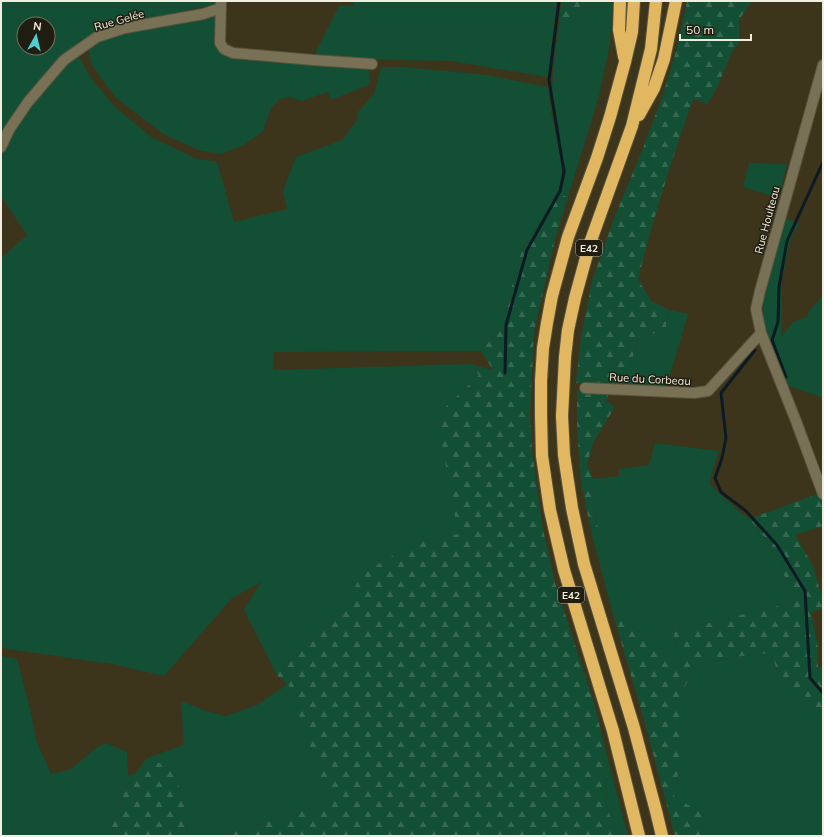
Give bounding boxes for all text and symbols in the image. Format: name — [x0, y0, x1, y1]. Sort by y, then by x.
street label: Rue Gelée — [92, 6, 146, 34]
north arrow — [16, 16, 56, 56]
scale bar — [680, 16, 751, 42]
text: N — [32, 19, 42, 34]
text: 50 m — [686, 22, 714, 37]
street label: Rue Houlteau — [751, 185, 783, 255]
road number: E42 — [576, 240, 602, 256]
street label: Rue du Corbeau — [609, 370, 691, 388]
road number: E42 — [558, 587, 584, 603]

